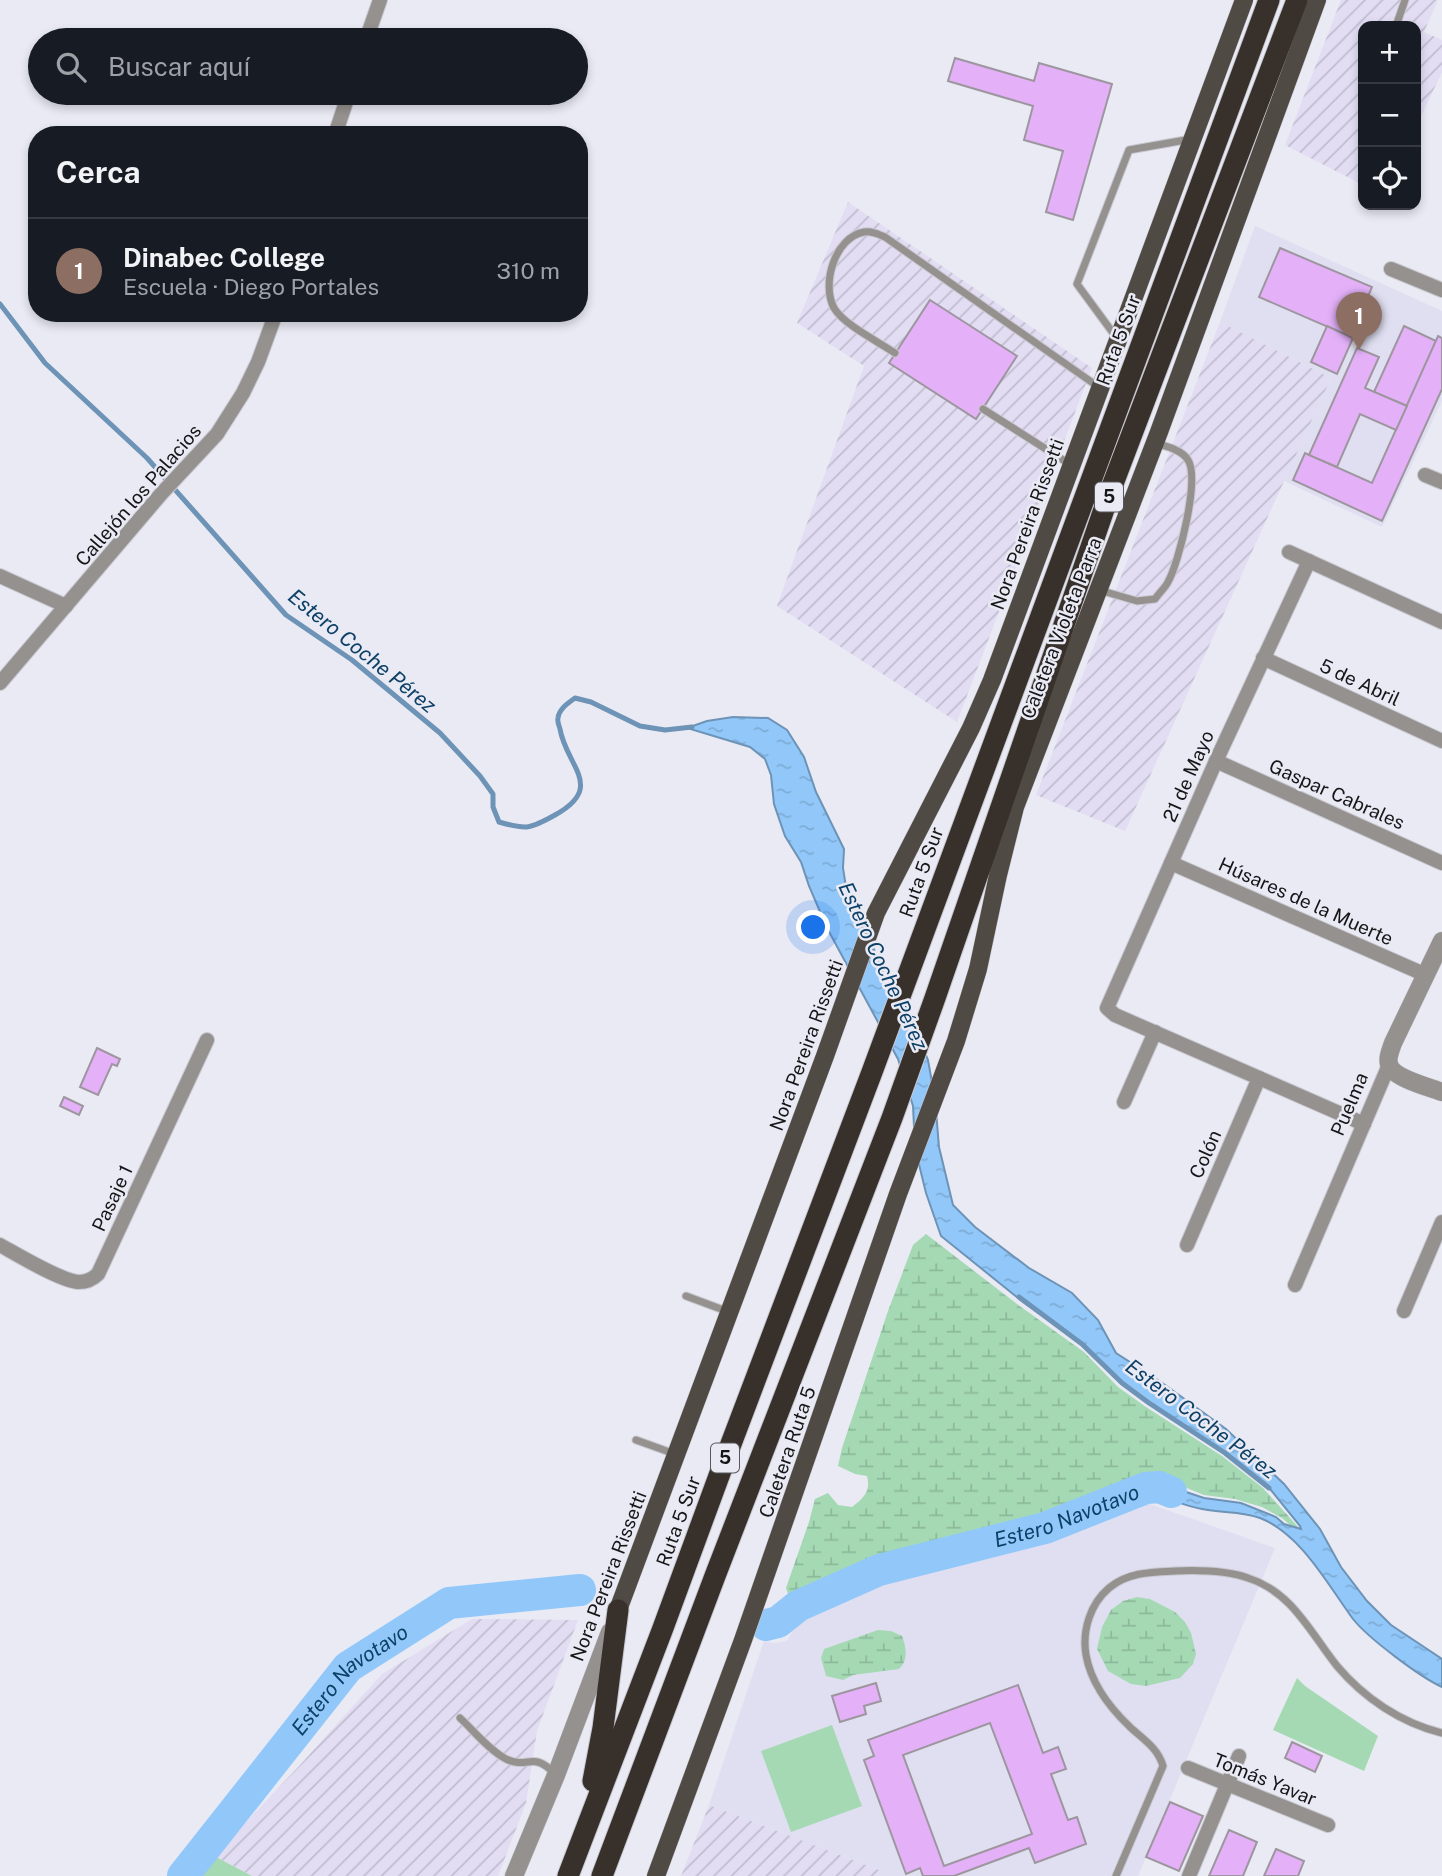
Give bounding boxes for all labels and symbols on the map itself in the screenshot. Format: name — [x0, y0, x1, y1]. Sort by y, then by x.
street label: Ruta 5 Sur — [1092, 292, 1144, 388]
pin: 1 — [1336, 292, 1382, 350]
street label: Callejón los Palacios — [71, 420, 205, 570]
street label: Nora Pereira Rissetti — [986, 435, 1068, 613]
road number: 5 — [1095, 482, 1123, 512]
street label: Caletera Violeta Parra — [1016, 534, 1106, 722]
water label: Estero Coche Pérez — [283, 583, 441, 718]
street label: 5 de Abril — [1316, 654, 1404, 710]
street label: 21 de Mayo — [1158, 727, 1218, 825]
street label: Gaspar Cabrales — [1266, 754, 1408, 834]
street label: Ruta 5 Sur — [895, 824, 947, 920]
street label: Húsares de la Muerte — [1215, 853, 1397, 949]
water label: Estero Coche Pérez — [834, 878, 934, 1054]
your location — [796, 910, 830, 944]
street label: Nora Pereira Rissetti — [765, 956, 847, 1134]
street label: Puelma — [1326, 1069, 1372, 1139]
street label: Colón — [1185, 1126, 1225, 1182]
street label: Pasaje 1 — [87, 1161, 137, 1235]
water label: Estero Coche Pérez — [1121, 1354, 1282, 1484]
street label: Caletera Ruta 5 — [754, 1383, 820, 1521]
road number: 5 — [711, 1443, 739, 1472]
street label: Ruta 5 Sur — [652, 1473, 704, 1569]
water label: Estero Navotavo — [991, 1479, 1143, 1552]
street label: Nora Pereira Rissetti — [565, 1488, 651, 1664]
water label: Estero Navotavo — [286, 1619, 413, 1740]
street label: Tomás Yavar — [1210, 1748, 1320, 1810]

